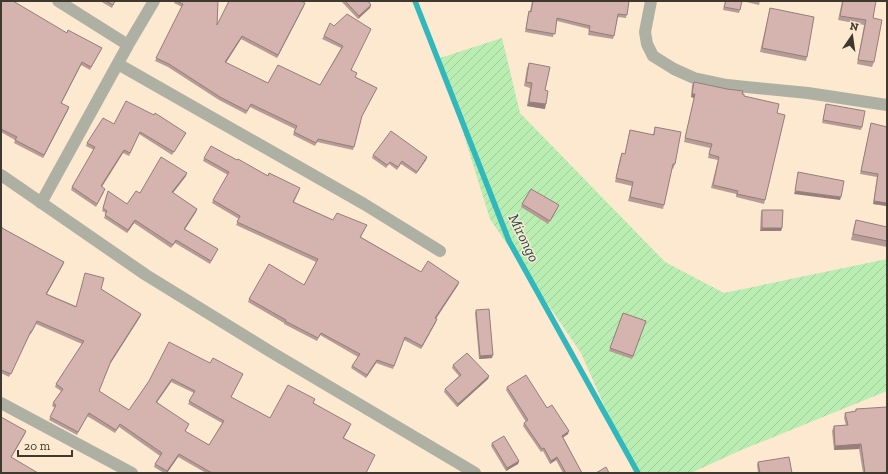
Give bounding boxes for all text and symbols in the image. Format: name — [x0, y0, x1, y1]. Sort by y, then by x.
north arrow — [832, 16, 872, 56]
text: N — [849, 19, 860, 34]
water label: Mirongo — [505, 211, 543, 265]
scale bar — [18, 432, 72, 458]
text: 20 m — [24, 439, 51, 453]

